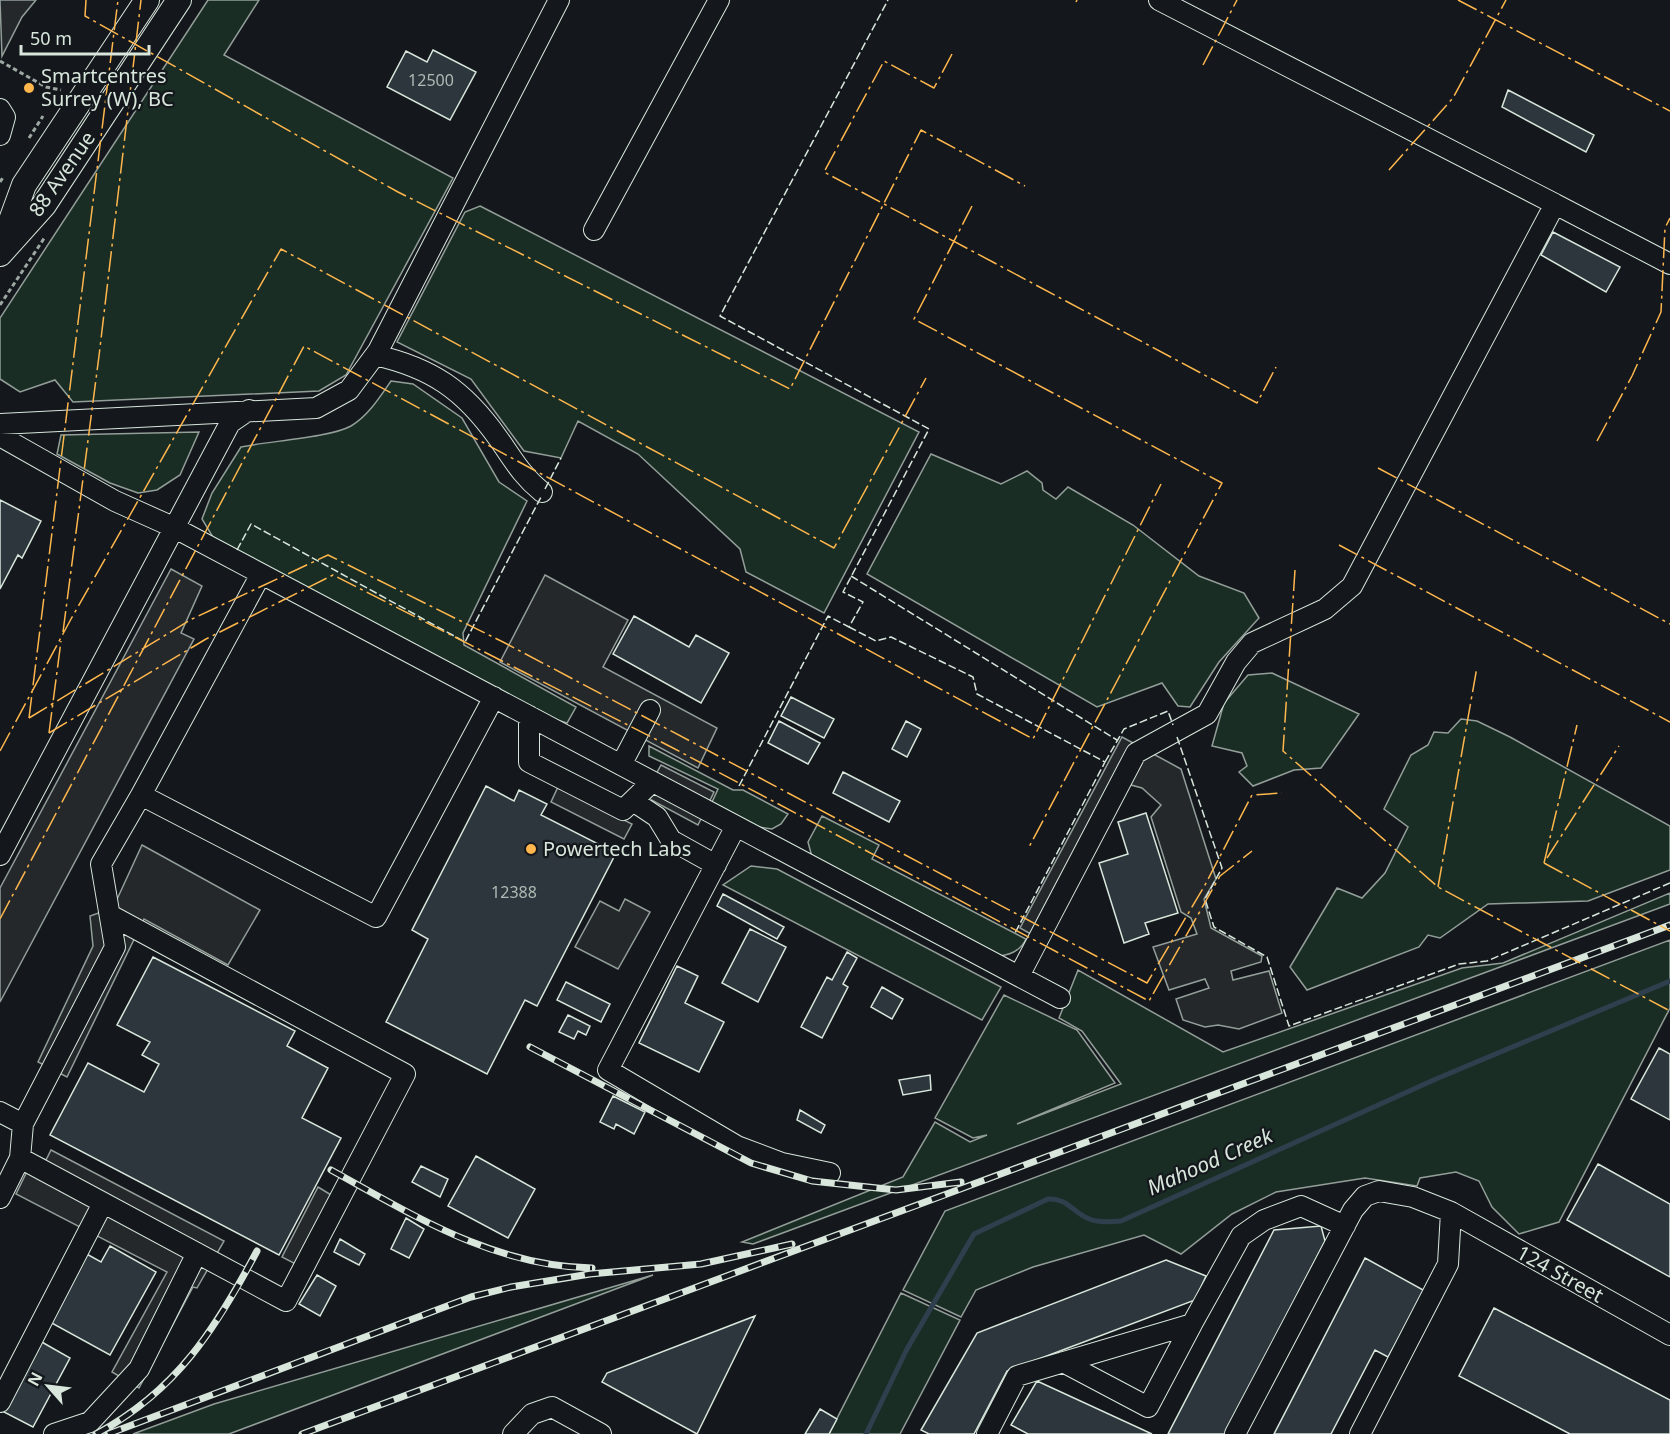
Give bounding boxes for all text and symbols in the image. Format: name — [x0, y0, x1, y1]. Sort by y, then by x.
scale bar — [21, 18, 148, 56]
text: 50 m — [30, 26, 72, 50]
place label: Smartcentres Surrey (W), BC — [41, 62, 174, 112]
house number: 12500 — [408, 69, 454, 91]
marker: Smartcentres Surrey (W), BC — [22, 81, 36, 95]
street label: 88 Avenue — [22, 126, 101, 222]
place label: Powertech Labs — [543, 835, 691, 862]
marker: Powertech Labs — [524, 842, 538, 856]
house number: 12388 — [491, 881, 537, 903]
water label: Mahood Creek — [1142, 1120, 1278, 1201]
street label: 124 Street — [1512, 1239, 1608, 1308]
north arrow — [18, 1356, 78, 1416]
text: N — [22, 1368, 48, 1390]

